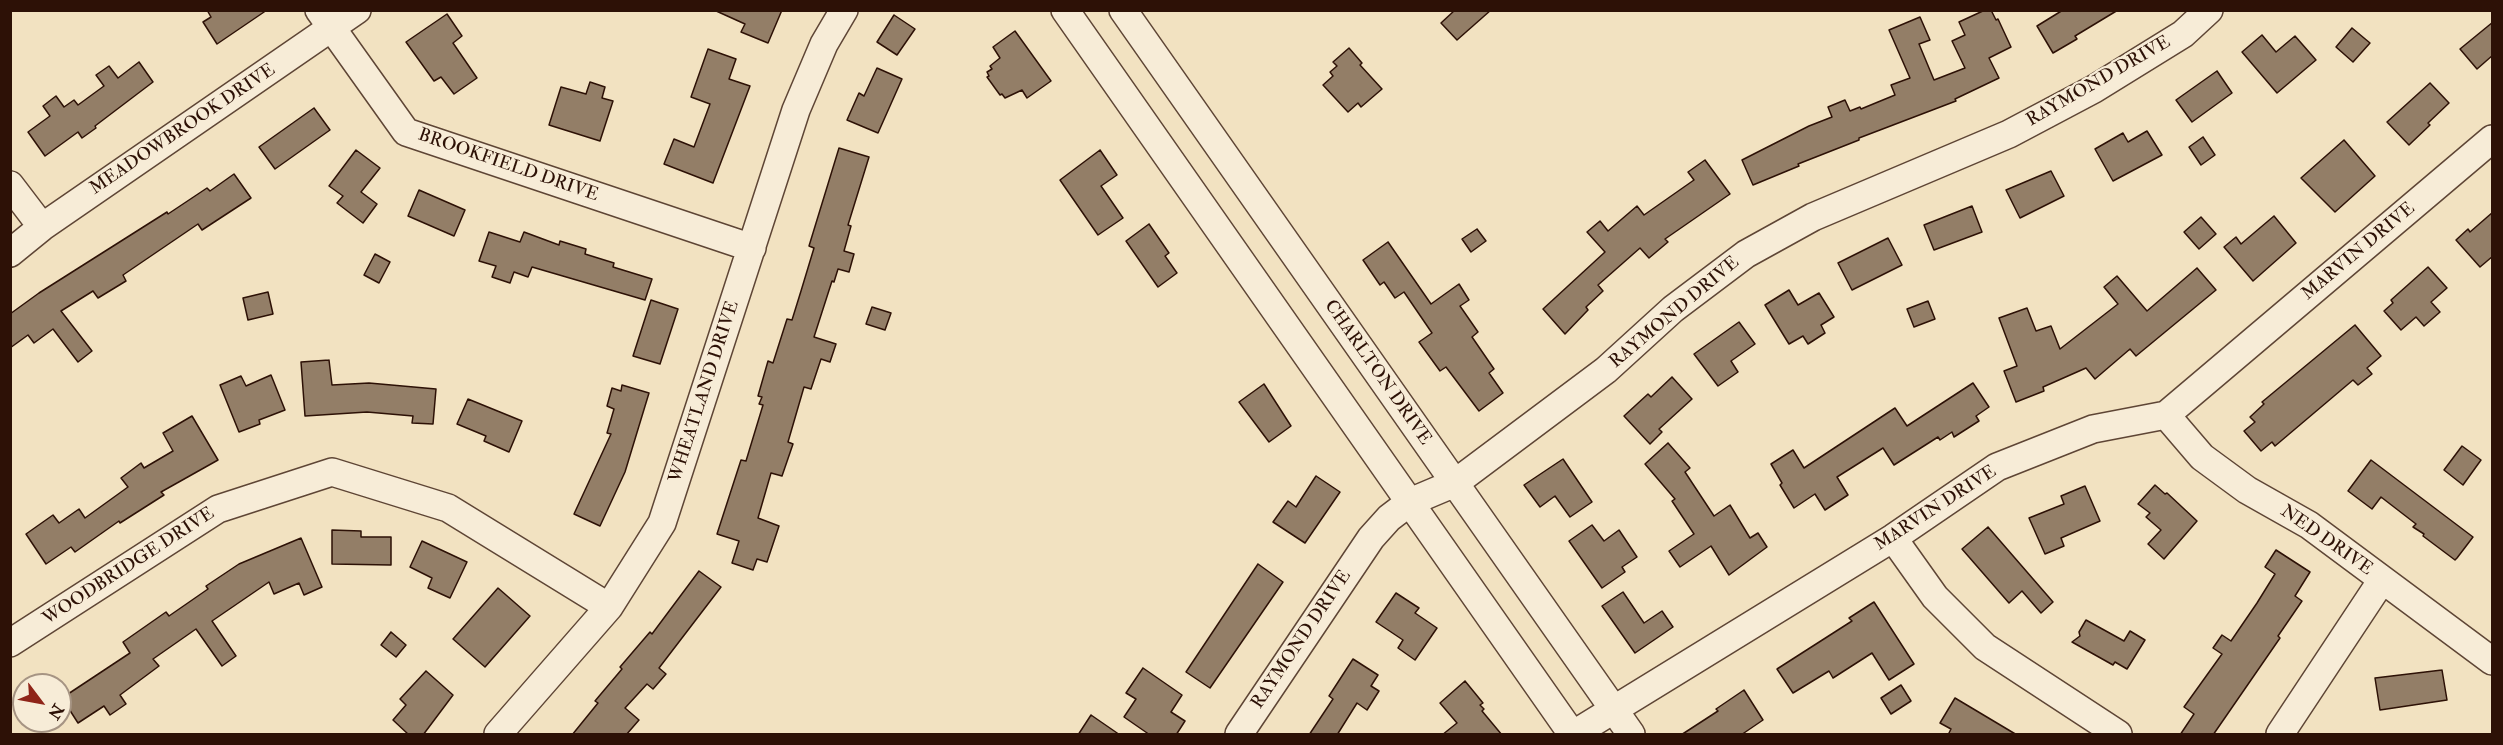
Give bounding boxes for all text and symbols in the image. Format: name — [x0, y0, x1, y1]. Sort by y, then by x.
street label: RAYMOND DRIVE — [2023, 32, 2175, 132]
street label: MEADOWBROOK DRIVE — [86, 60, 280, 200]
street label: BROOKFIELD DRIVE — [415, 125, 601, 207]
street label: MARVIN DRIVE — [2298, 198, 2420, 306]
street label: RAYMOND DRIVE — [1606, 252, 1744, 374]
street label: CHARLTON DRIVE — [1319, 296, 1435, 450]
street label: WHEATLAND DRIVE — [665, 298, 745, 486]
street label: MARVIN DRIVE — [1871, 462, 2001, 556]
street label: NED DRIVE — [2276, 501, 2376, 581]
street label: WOODBRIDGE DRIVE — [39, 503, 219, 631]
street label: RAYMOND DRIVE — [1248, 567, 1356, 713]
north arrow — [12, 673, 72, 733]
text: N — [43, 700, 68, 723]

